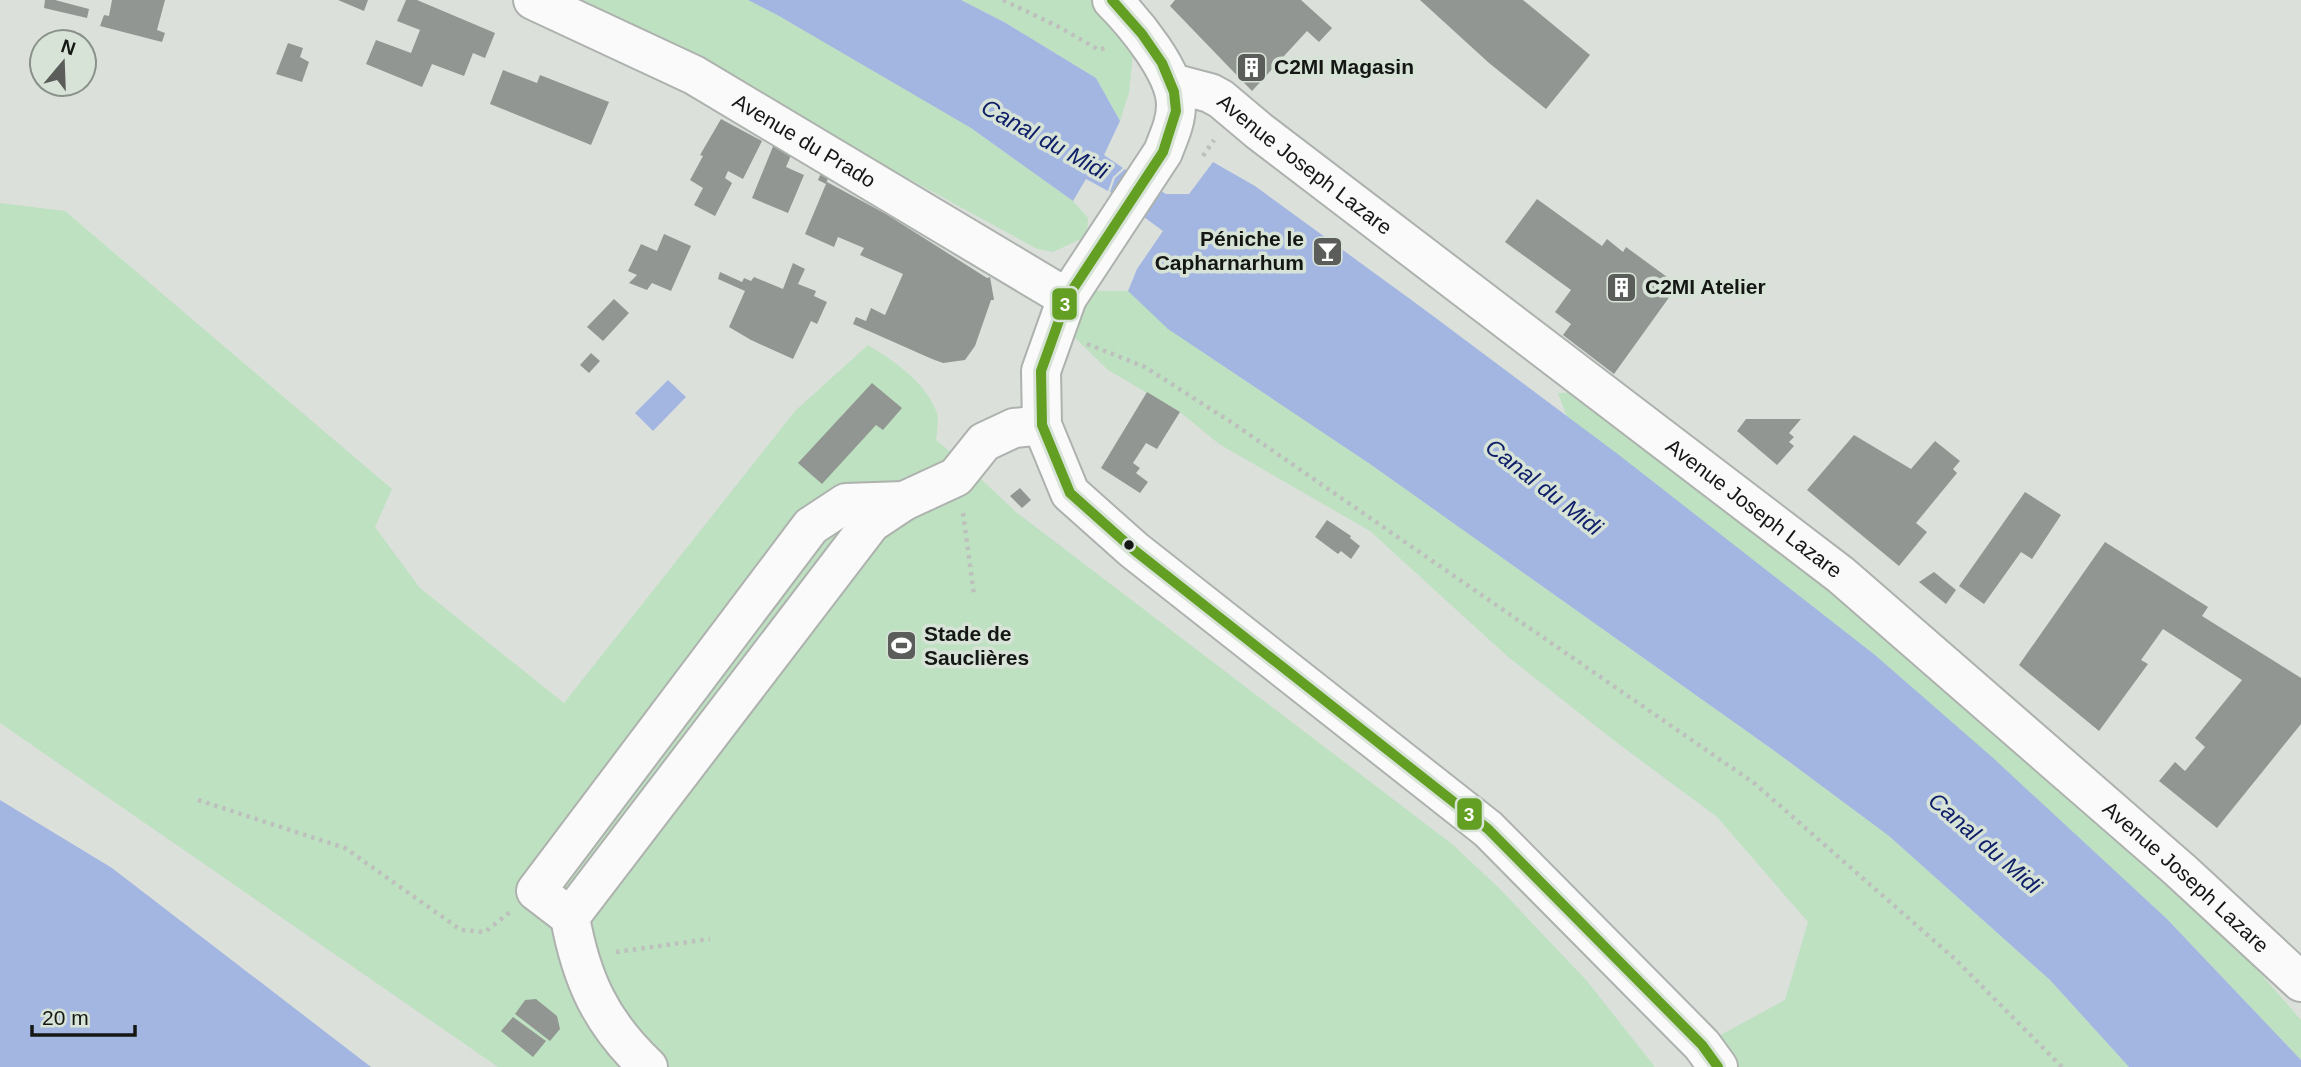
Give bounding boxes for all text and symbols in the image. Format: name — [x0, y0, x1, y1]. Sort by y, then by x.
north arrow — [28, 28, 98, 98]
text: N — [58, 35, 78, 60]
building icon: C2MI Magasin — [1234, 50, 1268, 84]
place label: C2MI Magasin — [1274, 55, 1414, 78]
street label: Avenue du Prado — [729, 89, 880, 192]
street label: Avenue Joseph Lazare — [1213, 89, 1396, 239]
water label: Canal du Midi — [977, 94, 1114, 185]
place label: Péniche le Capharnarhum — [1155, 227, 1304, 274]
bar icon: Péniche le Capharnarhum — [1310, 234, 1344, 268]
building icon: C2MI Atelier — [1605, 270, 1639, 304]
place label: C2MI Atelier — [1645, 275, 1766, 298]
line badge: 3 — [1051, 287, 1078, 321]
text: 3 — [1060, 294, 1070, 315]
water label: Canal du Midi — [1481, 433, 1608, 541]
street label: Avenue Joseph Lazare — [1662, 434, 1846, 582]
unlabelled marker — [1122, 538, 1136, 552]
place label: Stade de Sauclières — [924, 622, 1029, 669]
sports icon: Stade de Sauclières — [884, 629, 918, 663]
water label: Canal du Midi — [1923, 787, 2047, 900]
street label: Avenue Joseph Lazare — [2099, 796, 2274, 957]
line badge: 3 — [1456, 797, 1483, 831]
text: 3 — [1464, 804, 1474, 825]
scale bar — [32, 993, 135, 1038]
text: 20 m — [42, 1006, 89, 1029]

